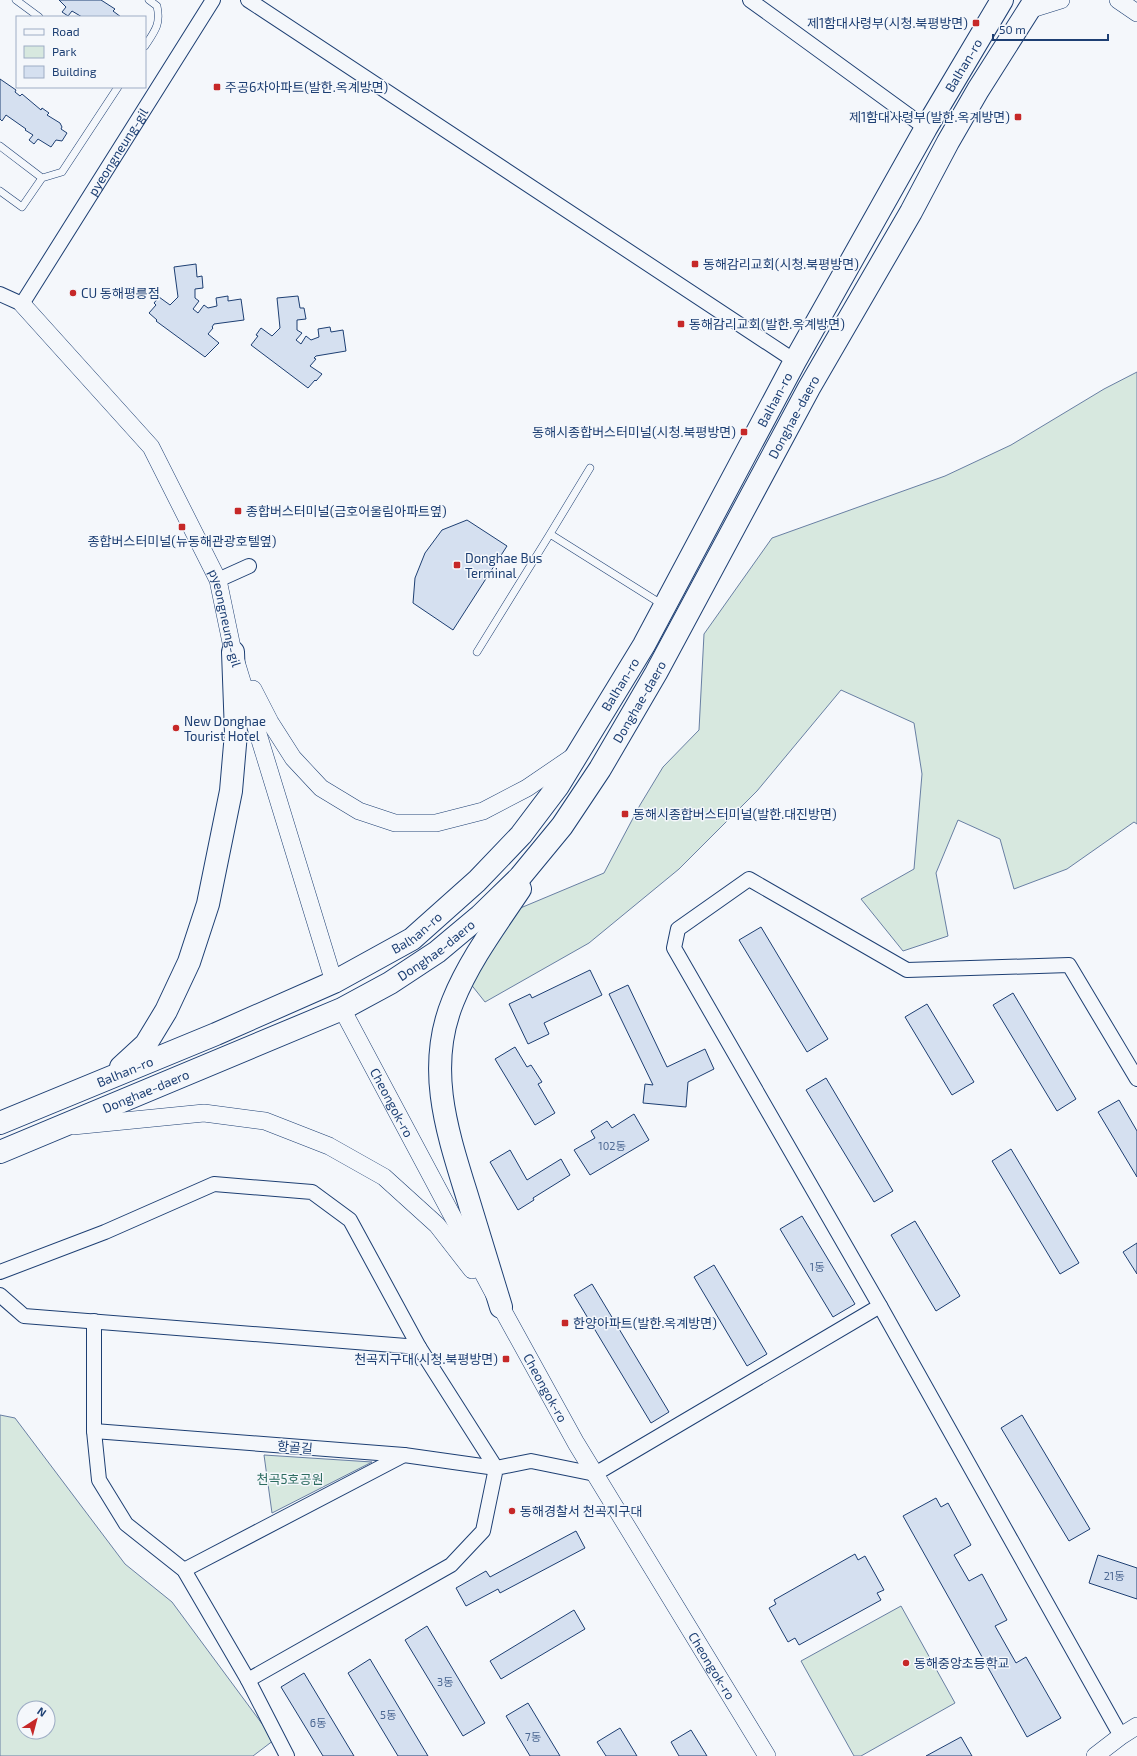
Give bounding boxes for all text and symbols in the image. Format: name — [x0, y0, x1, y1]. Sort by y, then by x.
place label: 제1함대사령부(시청.북평방면) — [807, 15, 968, 31]
legend — [16, 16, 146, 88]
scale bar — [993, 16, 1108, 42]
marker: 제1함대사령부(시청.북평방면) — [971, 18, 981, 28]
text: 50 m — [999, 22, 1026, 36]
text: Road — [52, 24, 80, 38]
street label: Balhan-ro — [941, 35, 985, 95]
text: Park — [52, 44, 77, 58]
text: Building — [52, 64, 97, 78]
place label: 주공6차아파트(발한.옥계방면) — [225, 79, 388, 95]
marker: 주공6차아파트(발한.옥계방면) — [212, 82, 222, 92]
street label: pyeongneung-gil — [84, 105, 151, 199]
place label: 제1함대사령부(발한.옥계방면) — [849, 109, 1010, 125]
marker: 제1함대사령부(발한.옥계방면) — [1013, 112, 1023, 122]
place label: 동해감리교회(시청.북평방면) — [703, 256, 859, 272]
marker: 동해감리교회(시청.북평방면) — [690, 259, 700, 269]
place label: CU 동해평릉점 — [81, 285, 160, 301]
marker: CU 동해평릉점 — [68, 288, 78, 298]
place label: 동해감리교회(발한.옥계방면) — [689, 316, 845, 332]
marker: 동해감리교회(발한.옥계방면) — [676, 319, 686, 329]
street label: Balhan-ro — [753, 369, 796, 430]
street label: Donghae-daero — [765, 372, 823, 461]
place label: 동해시종합버스터미널(시청.북평방면) — [532, 424, 736, 440]
marker: 동해시종합버스터미널(시청.북평방면) — [739, 427, 749, 437]
place label: 종합버스터미널(금호어울림아파트옆) — [246, 503, 447, 519]
marker: 종합버스터미널(금호어울림아파트옆) — [233, 506, 243, 516]
marker: 종합버스터미널(뉴동해관광호텔옆) — [177, 522, 187, 532]
place label: 종합버스터미널(뉴동해관광호텔옆) — [88, 533, 276, 549]
place label: Donghae Bus Terminal — [465, 550, 542, 581]
marker: Donghae Bus Terminal — [452, 560, 462, 570]
street label: pyeongneung-gil — [206, 566, 245, 669]
street label: Balhan-ro — [598, 655, 642, 714]
street label: Donghae-daero — [609, 658, 669, 746]
place label: New Donghae Tourist Hotel — [184, 713, 266, 744]
marker: New Donghae Tourist Hotel — [171, 723, 181, 733]
place label: 동해시종합버스터미널(발한.대진방면) — [633, 806, 837, 822]
marker: 동해시종합버스터미널(발한.대진방면) — [620, 809, 630, 819]
street label: Balhan-ro — [388, 908, 445, 957]
street label: Donghae-daero — [394, 916, 478, 984]
street label: Balhan-ro — [94, 1053, 155, 1090]
street label: Cheongok-ro — [367, 1065, 417, 1140]
street label: Donghae-daero — [100, 1066, 191, 1116]
house number: 102동 — [598, 1139, 626, 1152]
house number: 1동 — [810, 1260, 824, 1273]
place label: 한양아파트(발한.옥계방면) — [573, 1315, 717, 1331]
marker: 한양아파트(발한.옥계방면) — [560, 1318, 570, 1328]
place label: 천곡지구대(시청.북평방면) — [354, 1351, 498, 1367]
street label: Cheongok-ro — [520, 1351, 571, 1425]
marker: 천곡지구대(시청.북평방면) — [501, 1354, 511, 1364]
street label: 항골길 — [276, 1437, 314, 1457]
park label: 천곡5호공원 — [257, 1471, 323, 1487]
place label: 동해경찰서 천곡지구대 — [520, 1503, 643, 1519]
marker: 동해경찰서 천곡지구대 — [507, 1506, 517, 1516]
house number: 21동 — [1104, 1569, 1124, 1582]
street label: Cheongok-ro — [685, 1629, 739, 1702]
place label: 동해중앙초등학교 — [914, 1655, 1010, 1671]
marker: 동해중앙초등학교 — [901, 1658, 911, 1668]
house number: 3동 — [437, 1675, 453, 1688]
north arrow — [16, 1700, 56, 1740]
text: N — [35, 1704, 49, 1719]
house number: 5동 — [380, 1708, 396, 1721]
house number: 6동 — [310, 1716, 326, 1729]
house number: 7동 — [525, 1730, 541, 1743]

